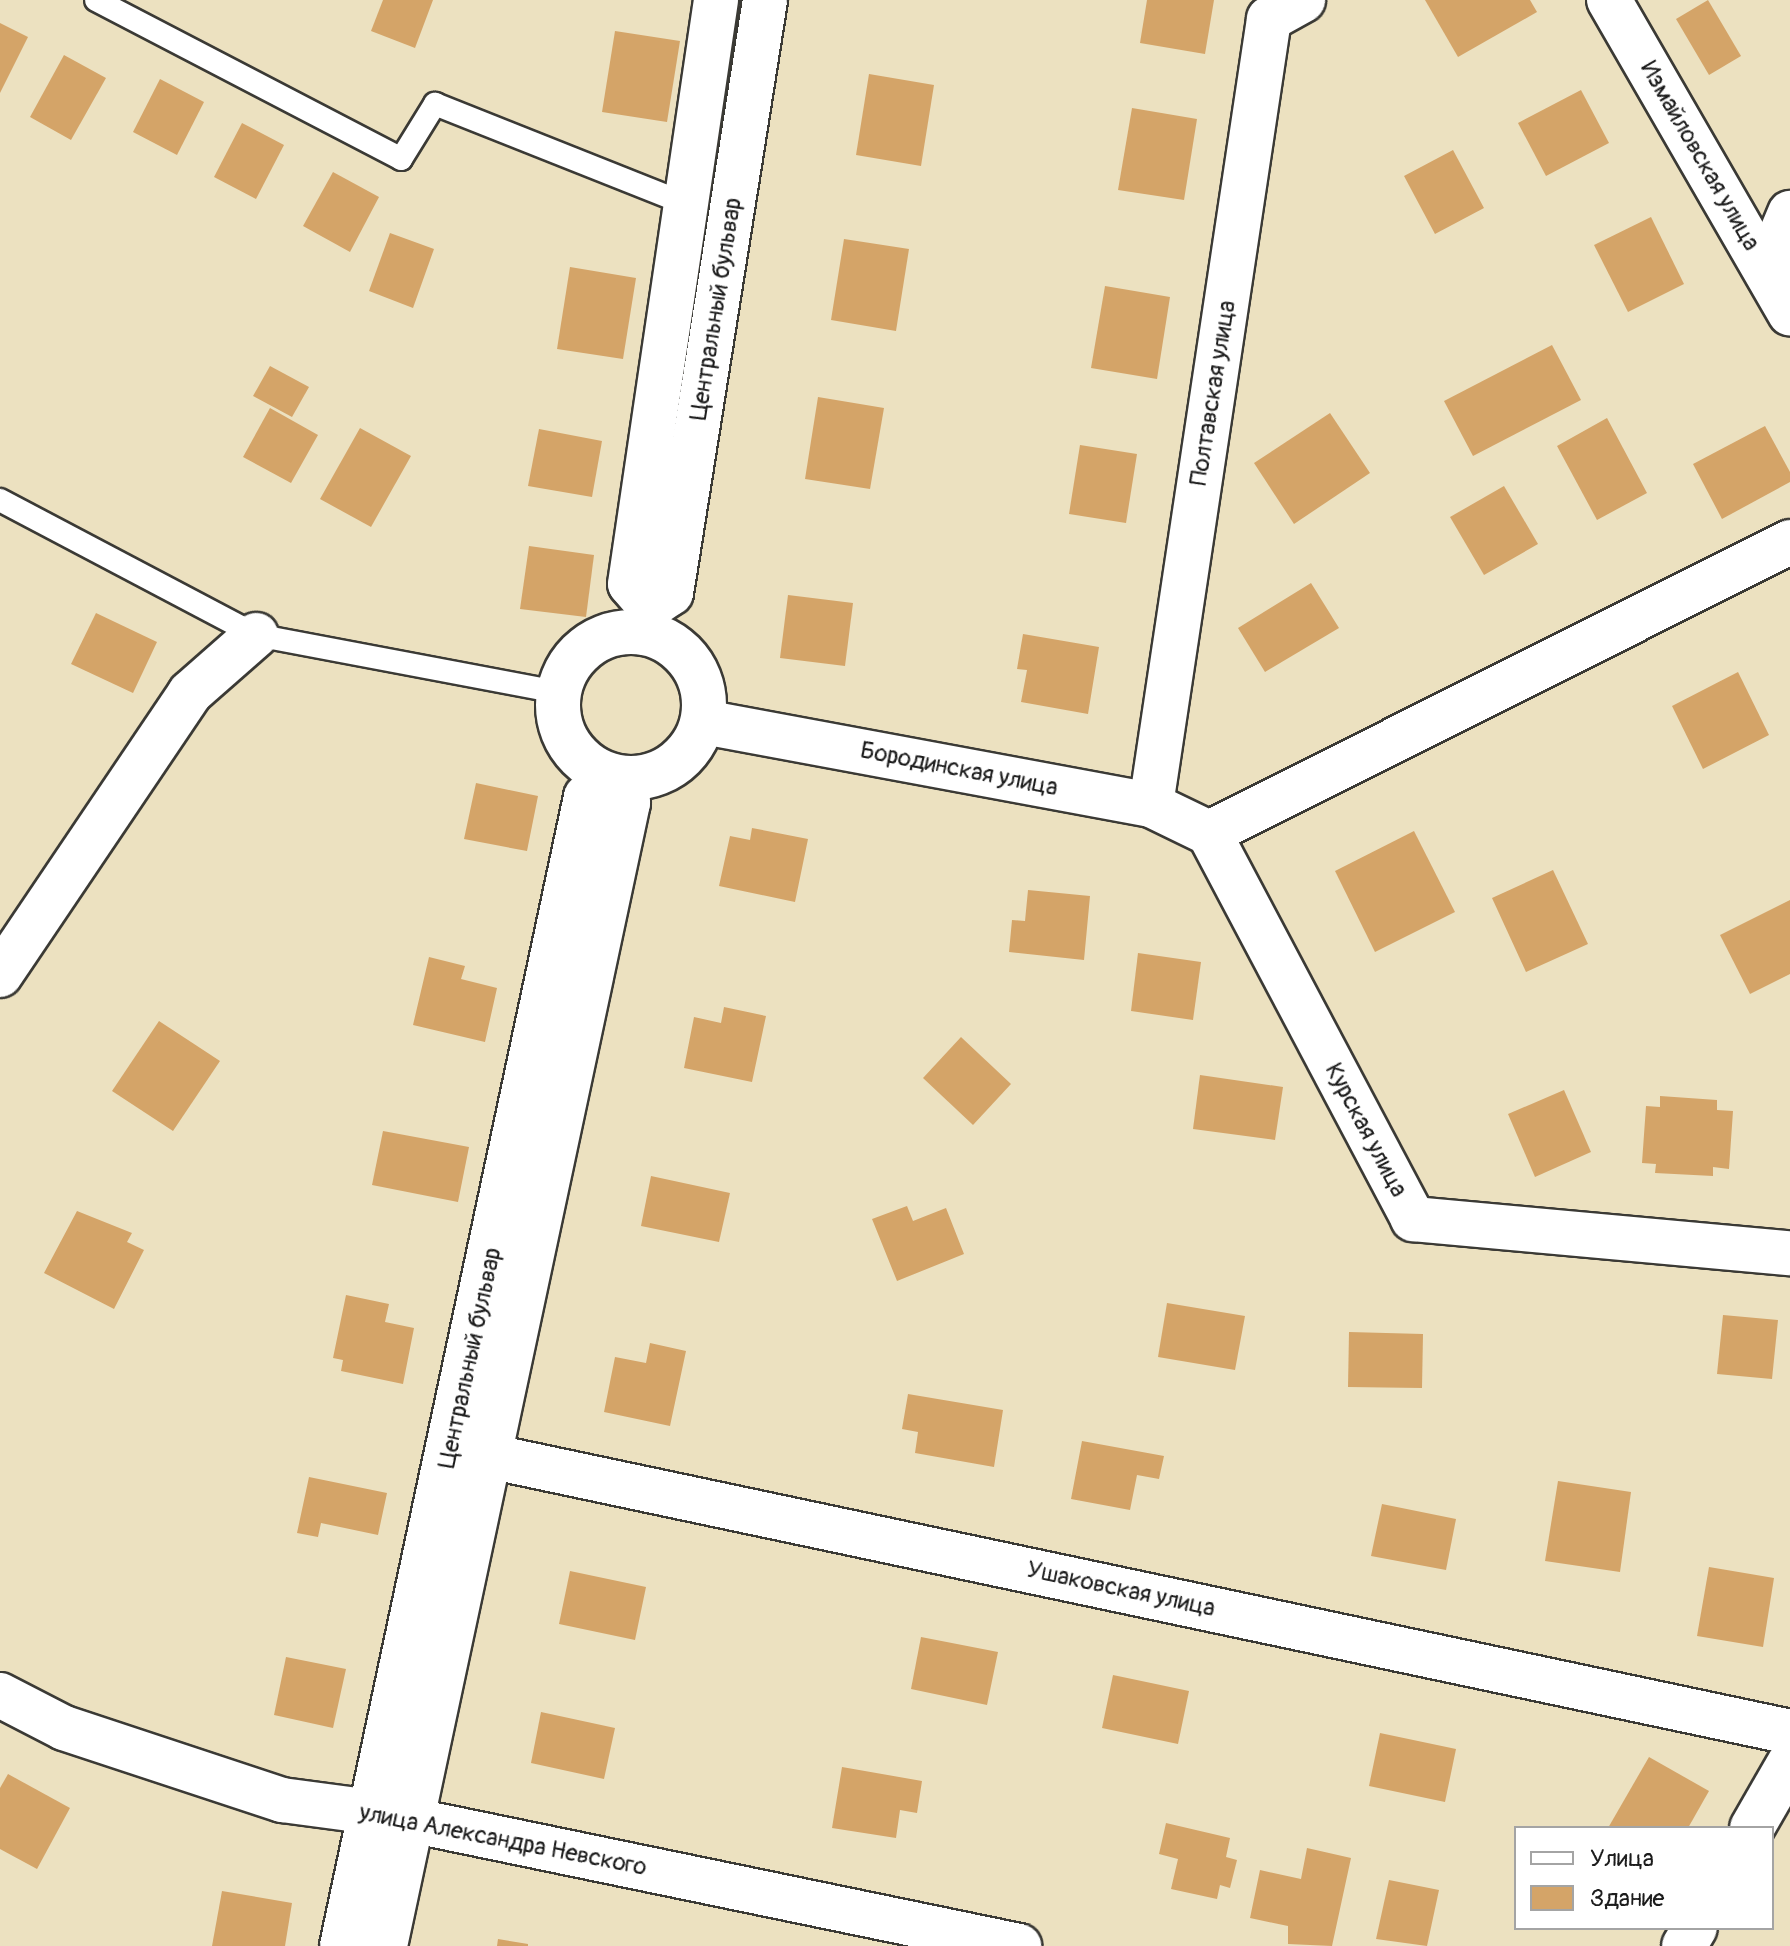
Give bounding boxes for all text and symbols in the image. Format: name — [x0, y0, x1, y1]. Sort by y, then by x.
street label: Измайловская улица — [1634, 56, 1766, 256]
street label: Центральный бульвар — [684, 196, 748, 422]
street label: Полтавская улица — [1184, 298, 1242, 488]
street label: Бородинская улица — [858, 736, 1060, 802]
street label: Курская улица — [1319, 1058, 1413, 1202]
street label: Центральный бульвар — [433, 1245, 507, 1471]
street label: Ушаковская улица — [1024, 1555, 1218, 1623]
street label: улица Александра Невского — [357, 1798, 649, 1882]
legend — [1514, 1826, 1774, 1930]
text: Улица — [1590, 1844, 1654, 1873]
text: Здание — [1590, 1884, 1664, 1913]

